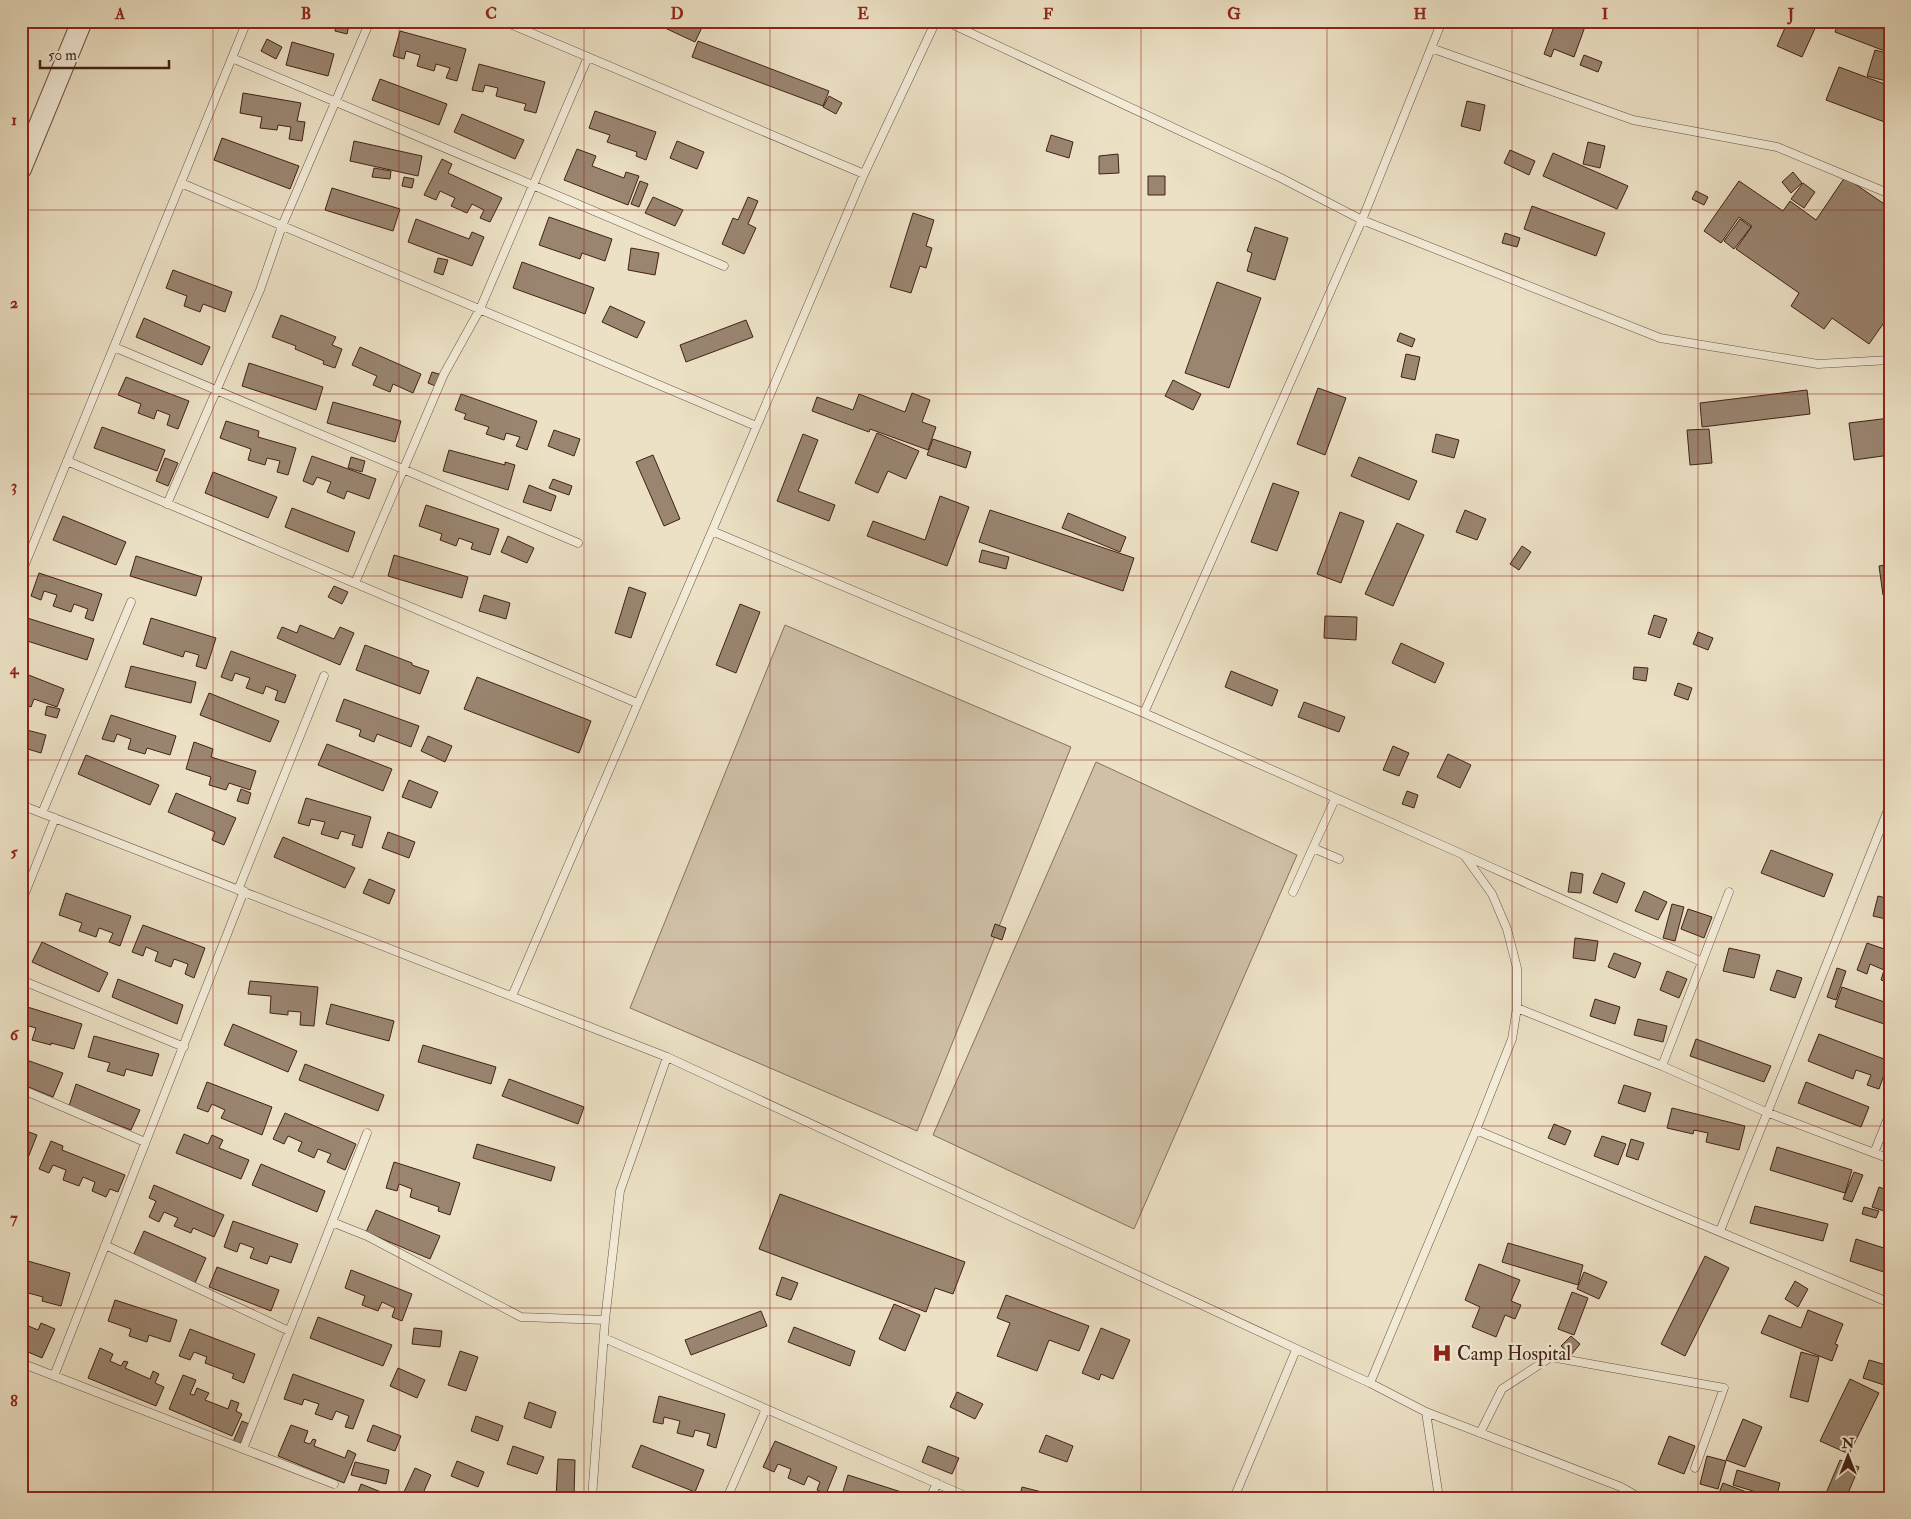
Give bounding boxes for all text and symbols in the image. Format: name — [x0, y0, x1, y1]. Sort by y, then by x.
text: A — [114, 4, 126, 24]
text: B — [301, 4, 311, 24]
text: C — [485, 4, 497, 24]
text: D — [670, 4, 684, 24]
text: E — [857, 4, 869, 24]
text: F — [1043, 4, 1053, 24]
text: G — [1227, 4, 1241, 24]
text: H — [1413, 4, 1427, 24]
text: I — [1602, 4, 1609, 24]
text: J — [1787, 4, 1795, 25]
scale bar — [40, 38, 169, 70]
text: 50 m — [48, 46, 77, 65]
text: 1 — [11, 110, 17, 130]
text: 2 — [10, 293, 18, 313]
text: 3 — [11, 476, 17, 496]
text: 4 — [9, 659, 20, 679]
text: 5 — [10, 842, 18, 862]
text: 6 — [10, 1025, 20, 1045]
text: 7 — [10, 1208, 18, 1228]
hospital icon: Camp Hospital — [1431, 1342, 1453, 1364]
place label: Camp Hospital — [1457, 1342, 1571, 1367]
text: 8 — [10, 1391, 18, 1411]
north arrow — [1824, 1432, 1874, 1482]
text: N — [1841, 1435, 1855, 1452]

